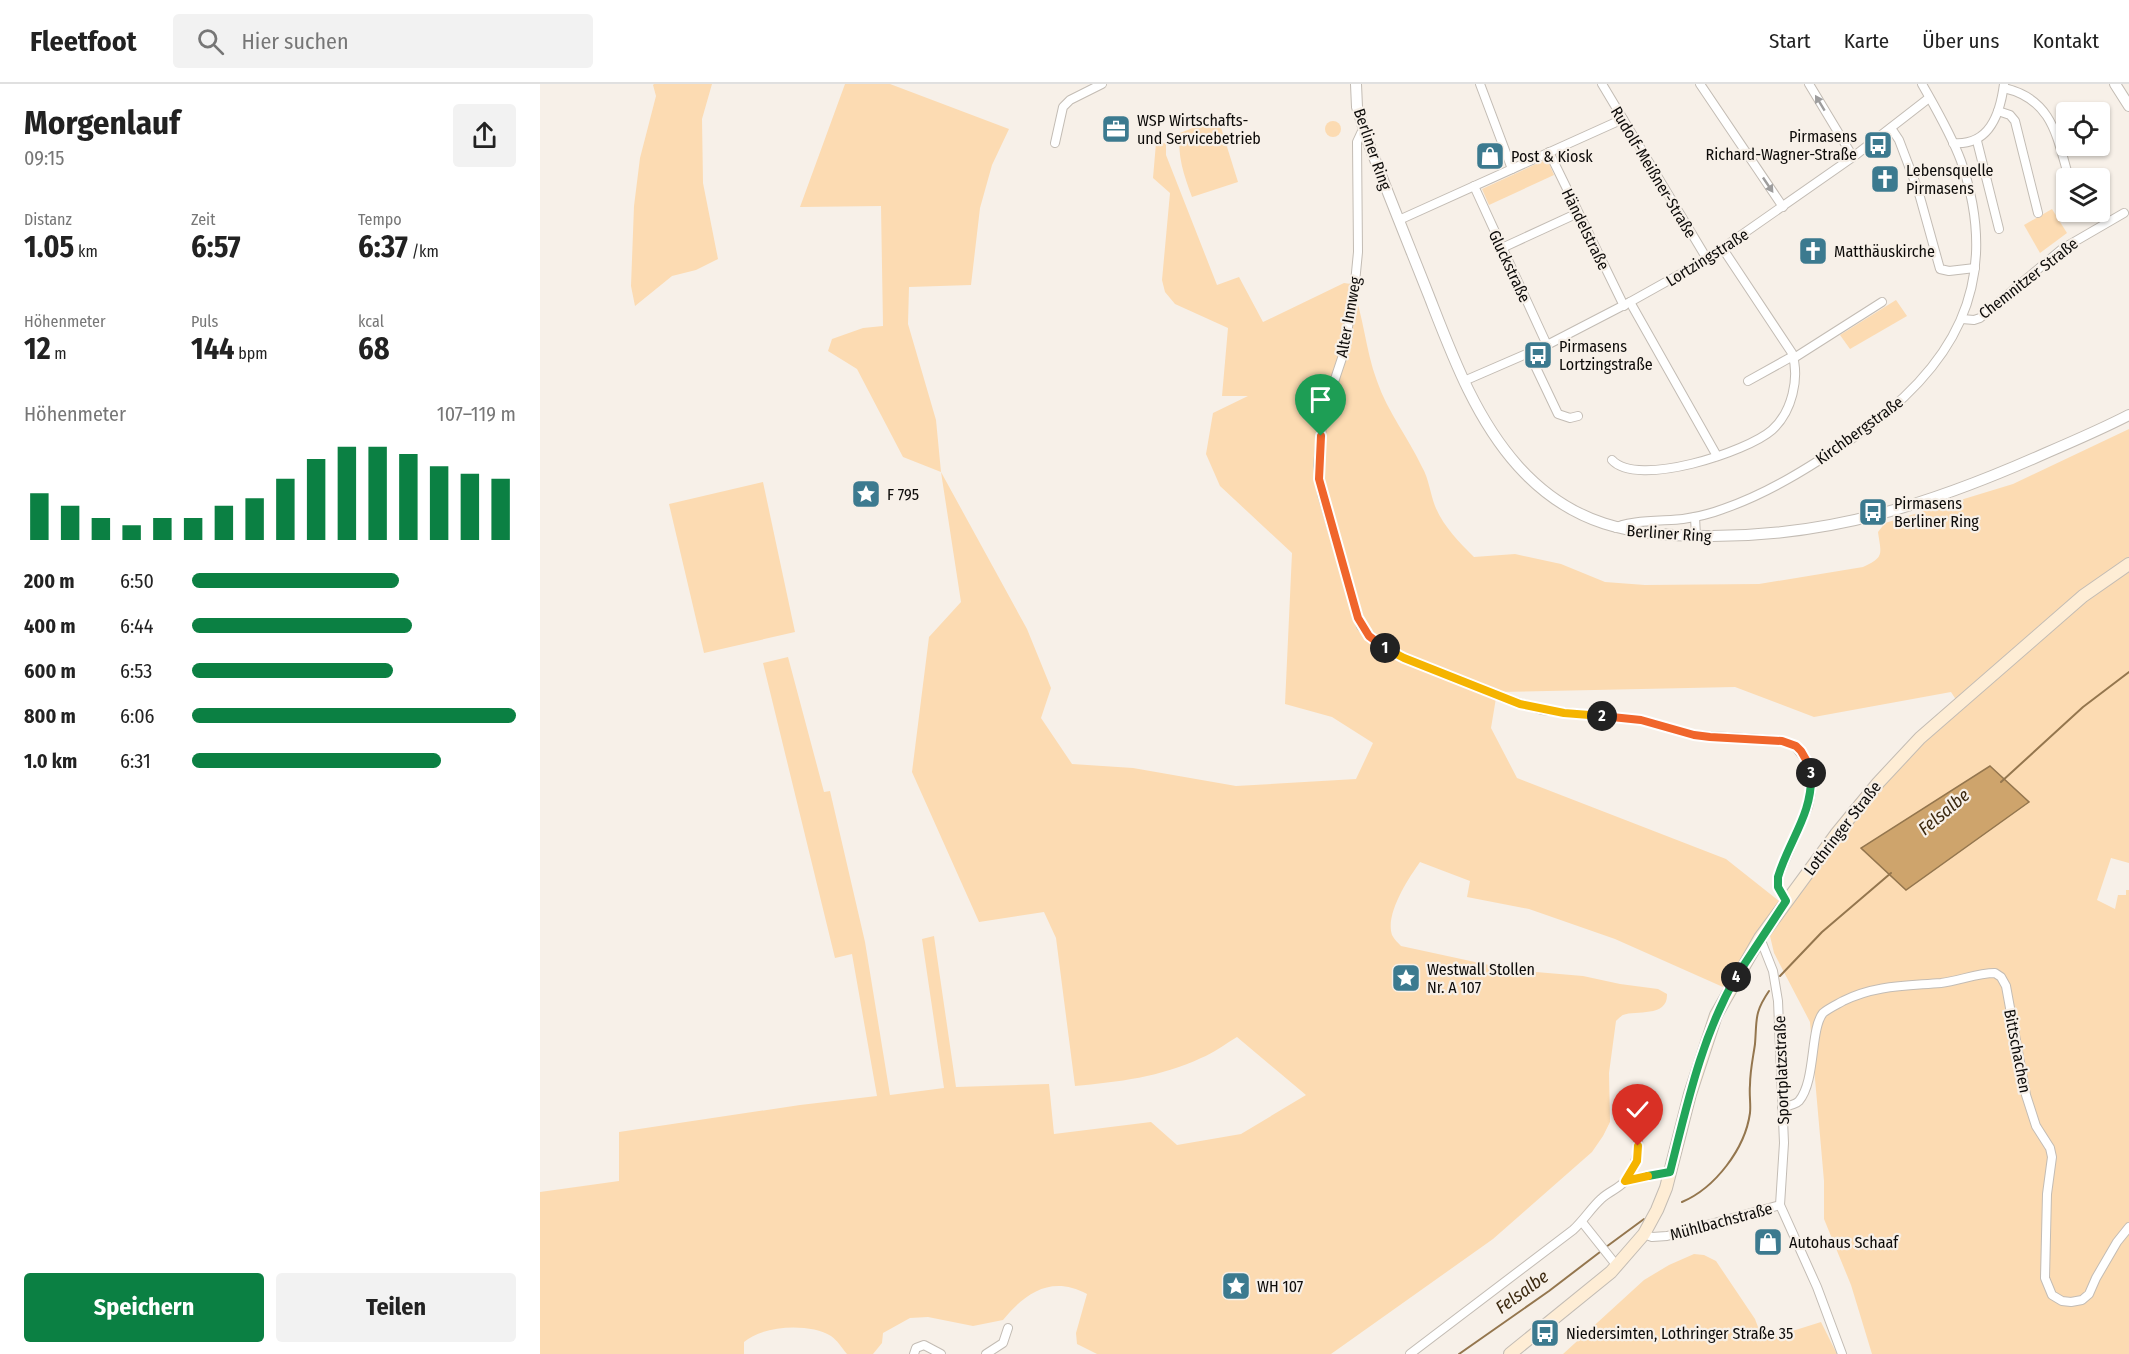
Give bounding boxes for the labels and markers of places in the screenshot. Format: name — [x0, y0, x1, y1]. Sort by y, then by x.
place label: WSP Wirtschafts- und Servicebetrieb — [1137, 111, 1261, 148]
office icon: WSP Wirtschafts- und Servicebetrieb — [1100, 113, 1132, 145]
place label: Pirmasens Richard-Wagner-Straße — [1706, 127, 1857, 164]
bus stop icon: Pirmasens Richard-Wagner-Straße — [1862, 129, 1894, 161]
shop icon: Post & Kiosk — [1474, 140, 1506, 172]
place label: Post & Kiosk — [1511, 147, 1593, 166]
place label: Lebensquelle Pirmasens — [1906, 161, 1994, 198]
church icon: Lebensquelle Pirmasens — [1869, 163, 1901, 195]
church icon: Matthäuskirche — [1797, 235, 1829, 267]
place label: Matthäuskirche — [1834, 242, 1935, 261]
place label: Pirmasens Lortzingstraße — [1559, 337, 1653, 374]
bus stop icon: Pirmasens Lortzingstraße — [1522, 339, 1554, 371]
pin — [1295, 374, 1346, 436]
place icon: F 795 — [850, 478, 882, 510]
place label: F 795 — [887, 485, 919, 504]
place label: Pirmasens Berliner Ring — [1894, 494, 1979, 531]
bus stop icon: Pirmasens Berliner Ring — [1857, 496, 1889, 528]
pin: 1 — [1370, 633, 1400, 663]
pin: 2 — [1587, 701, 1617, 731]
pin: 3 — [1796, 758, 1826, 788]
place label: Westwall Stollen Nr. A 107 — [1427, 960, 1535, 997]
place icon: Westwall Stollen Nr. A 107 — [1390, 962, 1422, 994]
pin: 4 — [1721, 962, 1751, 992]
pin — [1612, 1084, 1663, 1146]
shop icon: Autohaus Schaaf — [1752, 1226, 1784, 1258]
place label: Autohaus Schaaf — [1789, 1233, 1899, 1252]
place icon: WH 107 — [1220, 1270, 1252, 1302]
place label: WH 107 — [1257, 1277, 1304, 1296]
bus stop icon: Niedersimten, Lothringer Straße 35 — [1529, 1317, 1561, 1349]
place label: Niedersimten, Lothringer Straße 35 — [1566, 1324, 1793, 1343]

